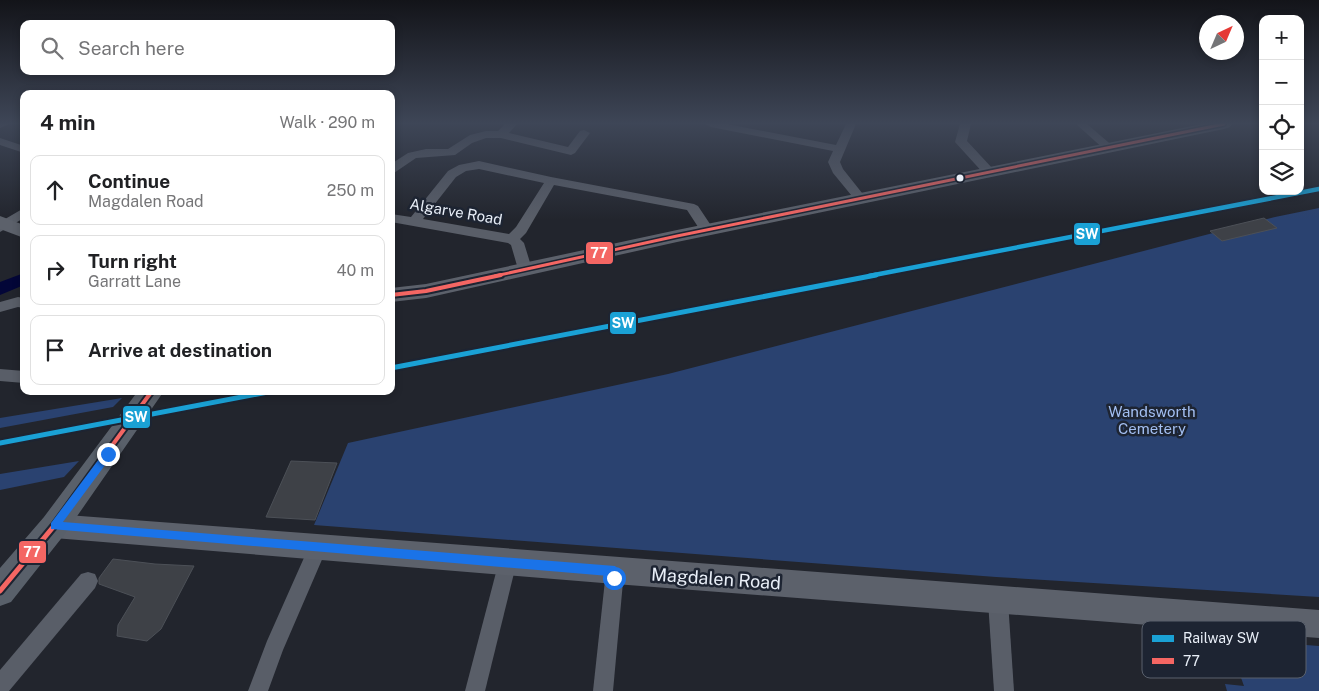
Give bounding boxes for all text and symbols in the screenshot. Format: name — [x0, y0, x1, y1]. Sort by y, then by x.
north arrow — [1199, 15, 1244, 60]
map controls — [1259, 15, 1304, 195]
button: + — [1259, 15, 1304, 60]
search box — [20, 20, 395, 75]
icon: search — [38, 34, 66, 62]
text: Search here — [78, 37, 185, 59]
button: − — [1259, 60, 1304, 105]
button: locate — [1259, 105, 1304, 150]
text: 4 min — [40, 110, 95, 135]
text: Walk · 290 m — [280, 113, 375, 132]
button: layers — [1259, 150, 1304, 195]
text: Continue — [88, 170, 170, 192]
unlabelled marker — [955, 173, 965, 183]
icon: ahead — [41, 176, 69, 204]
text: 250 m — [327, 181, 374, 200]
text: Magdalen Road — [88, 192, 204, 211]
street label: Algarve Road — [408, 195, 504, 228]
line badge: SW — [1073, 222, 1101, 246]
text: SW — [1076, 226, 1099, 242]
line badge: 77 — [585, 241, 614, 265]
text: 77 — [590, 245, 608, 261]
text: Turn right — [88, 250, 177, 272]
icon: right — [41, 256, 69, 284]
text: 40 m — [336, 261, 374, 280]
text: Garratt Lane — [88, 272, 181, 291]
line badge: SW — [609, 311, 637, 335]
text: SW — [612, 315, 635, 331]
icon: arrive — [41, 336, 69, 364]
text: Arrive at destination — [88, 339, 272, 361]
park label: Wandsworth Cemetery — [1108, 403, 1196, 437]
line badge: SW — [122, 405, 151, 429]
text: SW — [125, 409, 148, 425]
route end — [97, 443, 120, 466]
line badge: 77 — [18, 540, 47, 564]
text: 77 — [23, 544, 41, 560]
street label: Magdalen Road — [650, 563, 782, 594]
route start — [603, 567, 626, 590]
legend — [1142, 621, 1306, 678]
text: Railway SW — [1183, 630, 1260, 646]
text: 77 — [1183, 653, 1200, 669]

